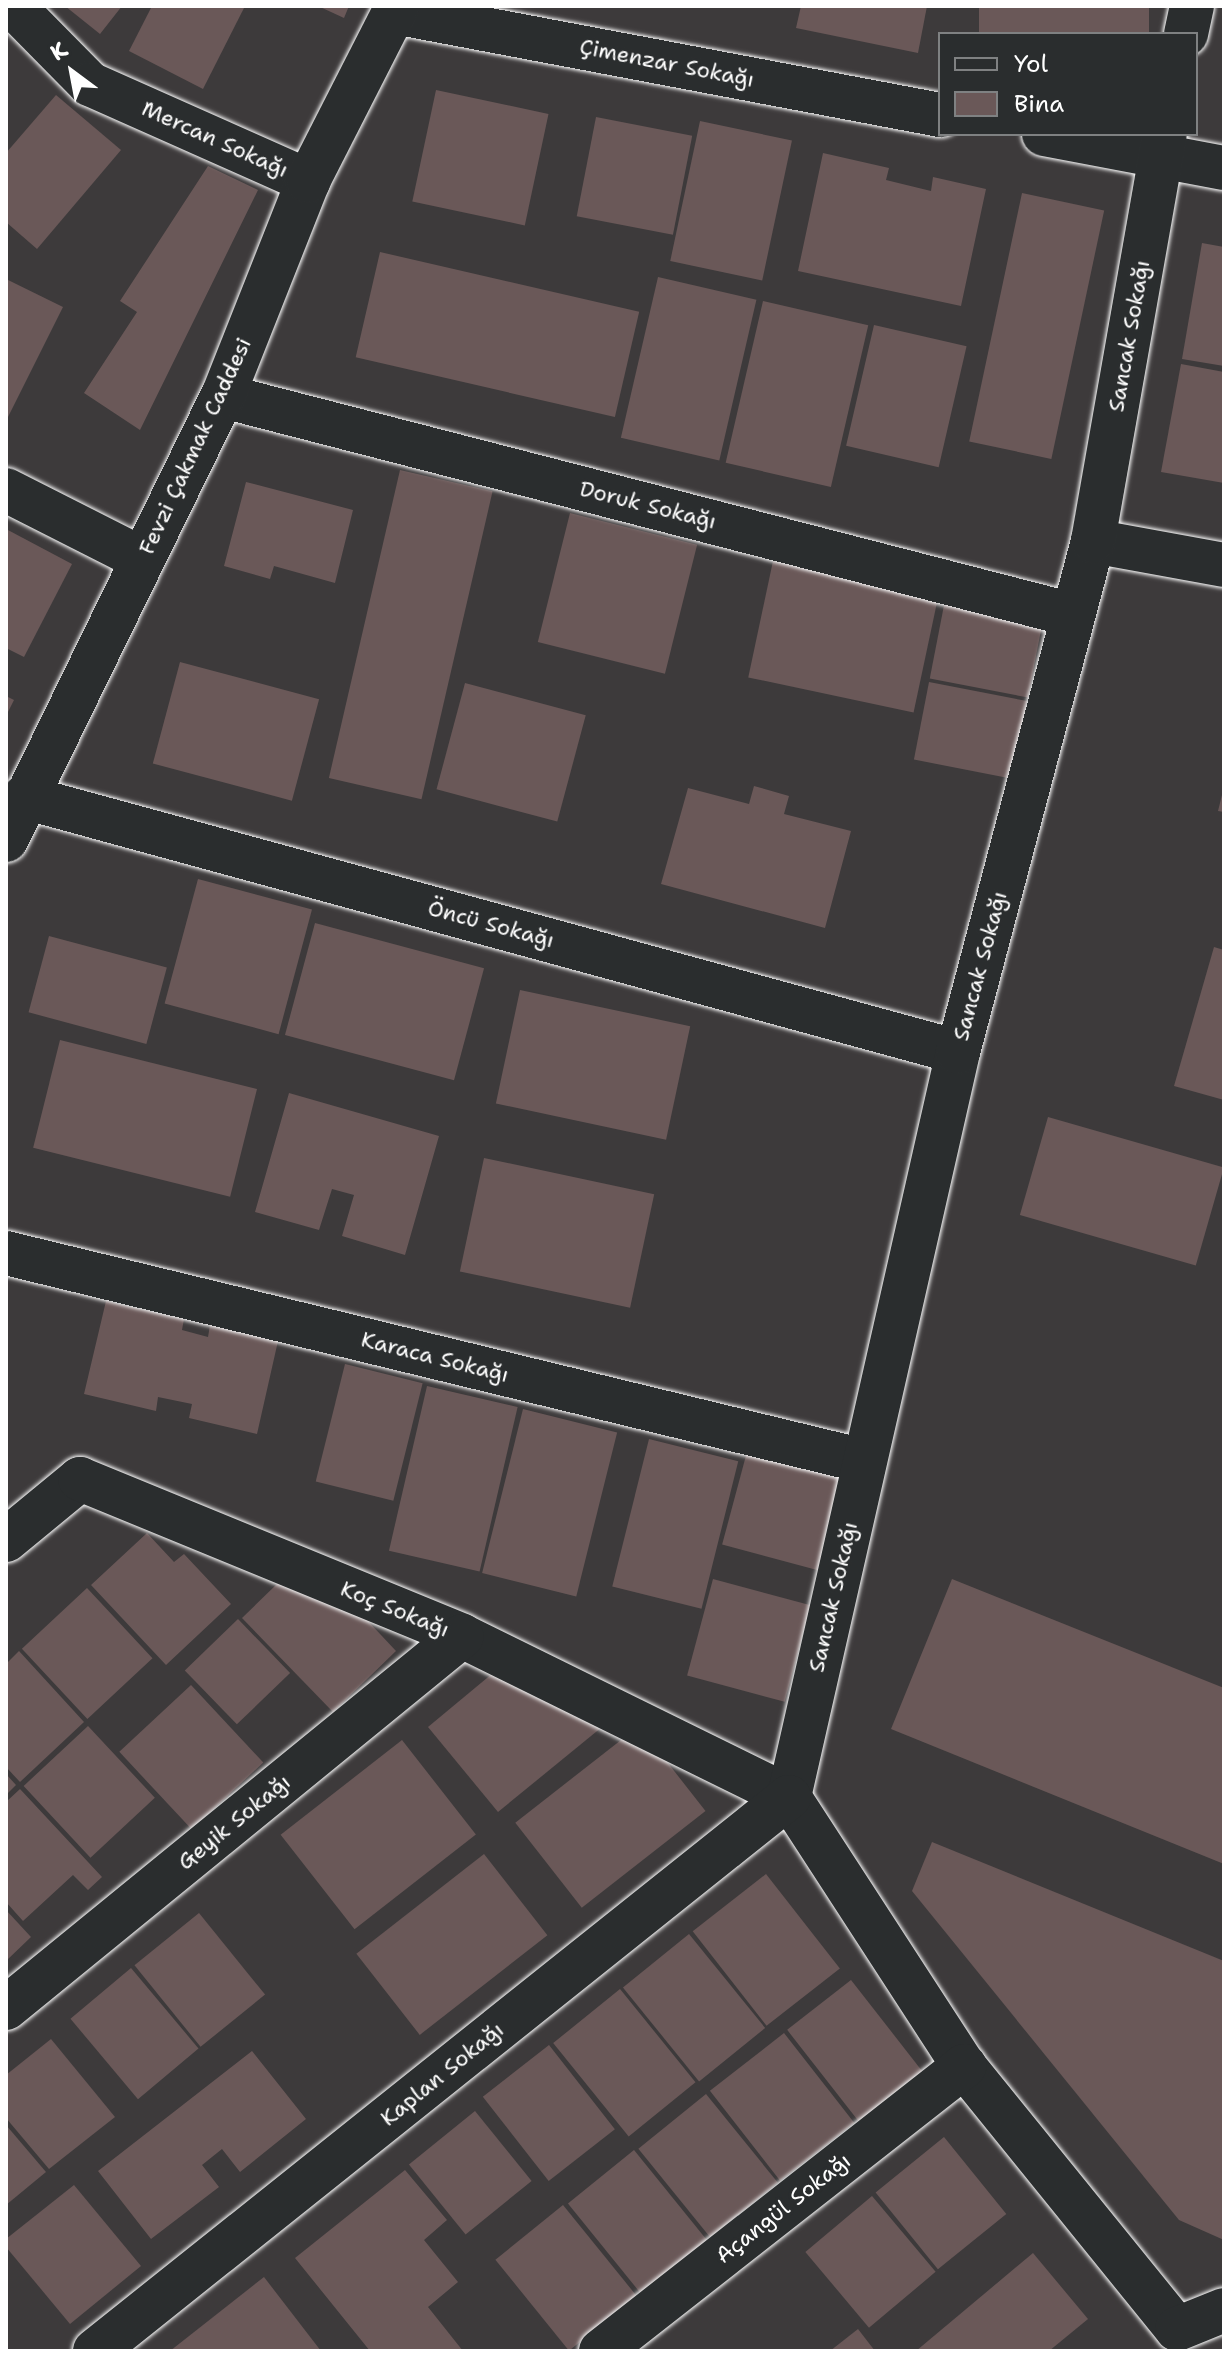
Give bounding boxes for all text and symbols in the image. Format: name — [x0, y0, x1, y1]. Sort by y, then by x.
north arrow — [32, 32, 112, 112]
legend — [938, 32, 1198, 136]
street label: Çimenzar Sokağı — [577, 33, 757, 93]
text: K — [45, 35, 73, 68]
text: Yol — [1014, 48, 1048, 80]
text: Bina — [1014, 88, 1064, 120]
street label: Mercan Sokağı — [138, 95, 292, 183]
street label: Sancak Sokağı — [1103, 258, 1155, 414]
street label: Fevzi Çakmak Caddesi — [133, 333, 257, 559]
street label: Doruk Sokağı — [577, 475, 719, 535]
street label: Sancak Sokağı — [947, 888, 1013, 1044]
street label: Öncü Sokağı — [425, 894, 557, 954]
street label: Karaca Sokağı — [358, 1326, 512, 1388]
street label: Sancak Sokağı — [803, 1519, 863, 1675]
street label: Koç Sokağı — [337, 1575, 453, 1643]
street label: Geyik Sokağı — [172, 1769, 296, 1875]
street label: Kaplan Sokağı — [375, 2016, 509, 2132]
street label: Açangül Sokağı — [710, 2147, 856, 2269]

